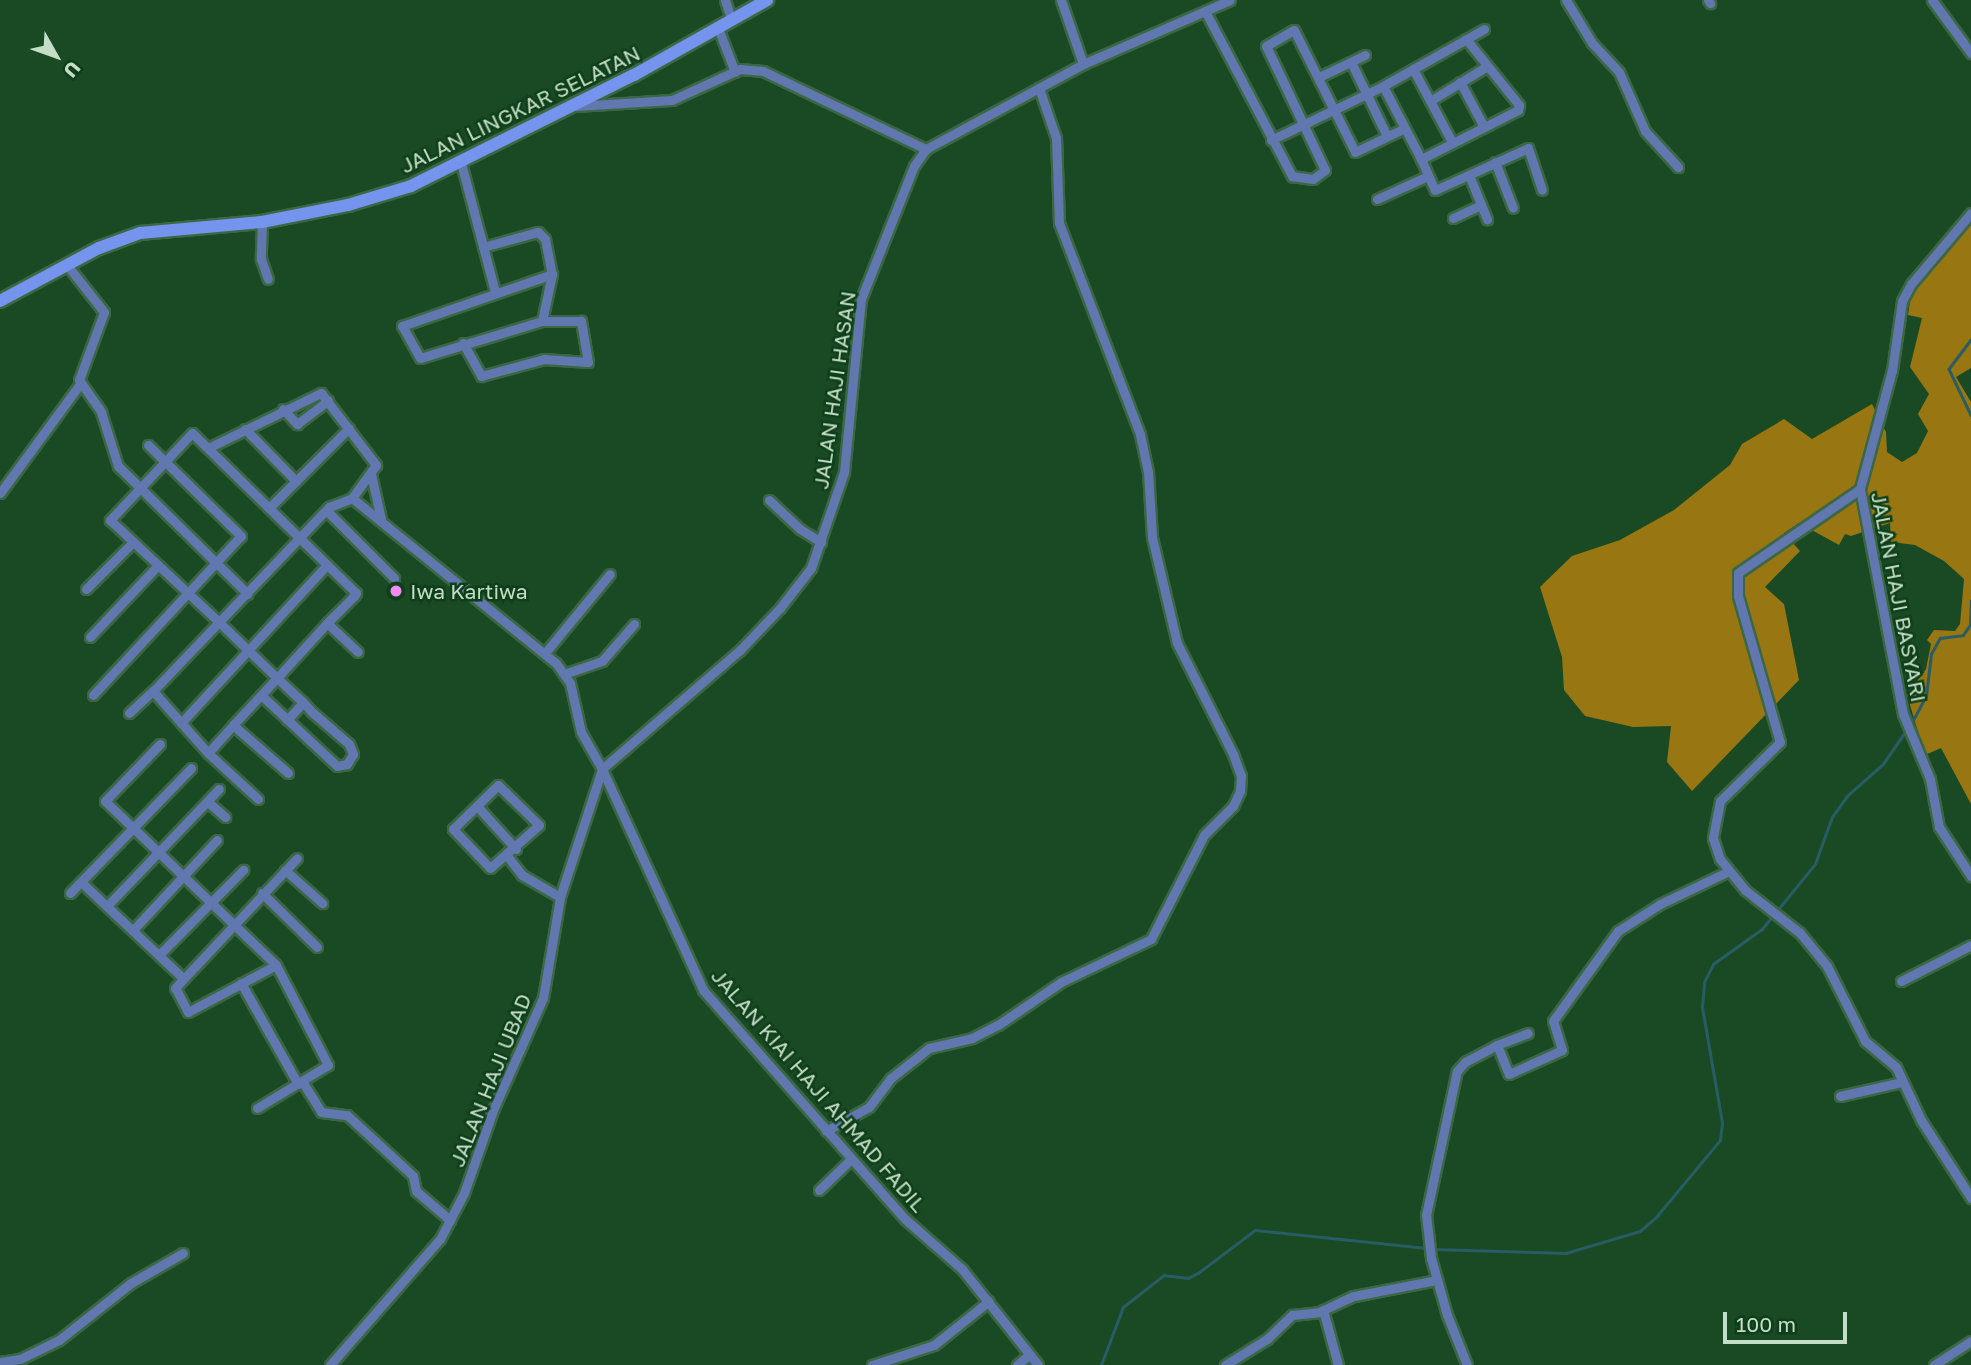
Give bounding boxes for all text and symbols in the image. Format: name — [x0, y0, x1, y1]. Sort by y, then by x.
north arrow — [21, 21, 91, 91]
street label: JALAN LINGKAR SELATAN — [396, 40, 644, 178]
text: U — [59, 57, 86, 83]
street label: JALAN HAJI HASAN — [808, 289, 860, 491]
street label: JALAN HAJI BASYARI — [1866, 490, 1932, 704]
place label: Iwa Kartiwa — [410, 578, 528, 604]
marker: Iwa Kartiwa — [388, 583, 404, 599]
street label: JALAN KIAI HAJI AHMAD FADIL — [706, 963, 932, 1217]
street label: JALAN HAJI UBAD — [444, 990, 536, 1170]
scale bar — [1726, 1298, 1850, 1342]
text: 100 m — [1736, 1311, 1796, 1337]

